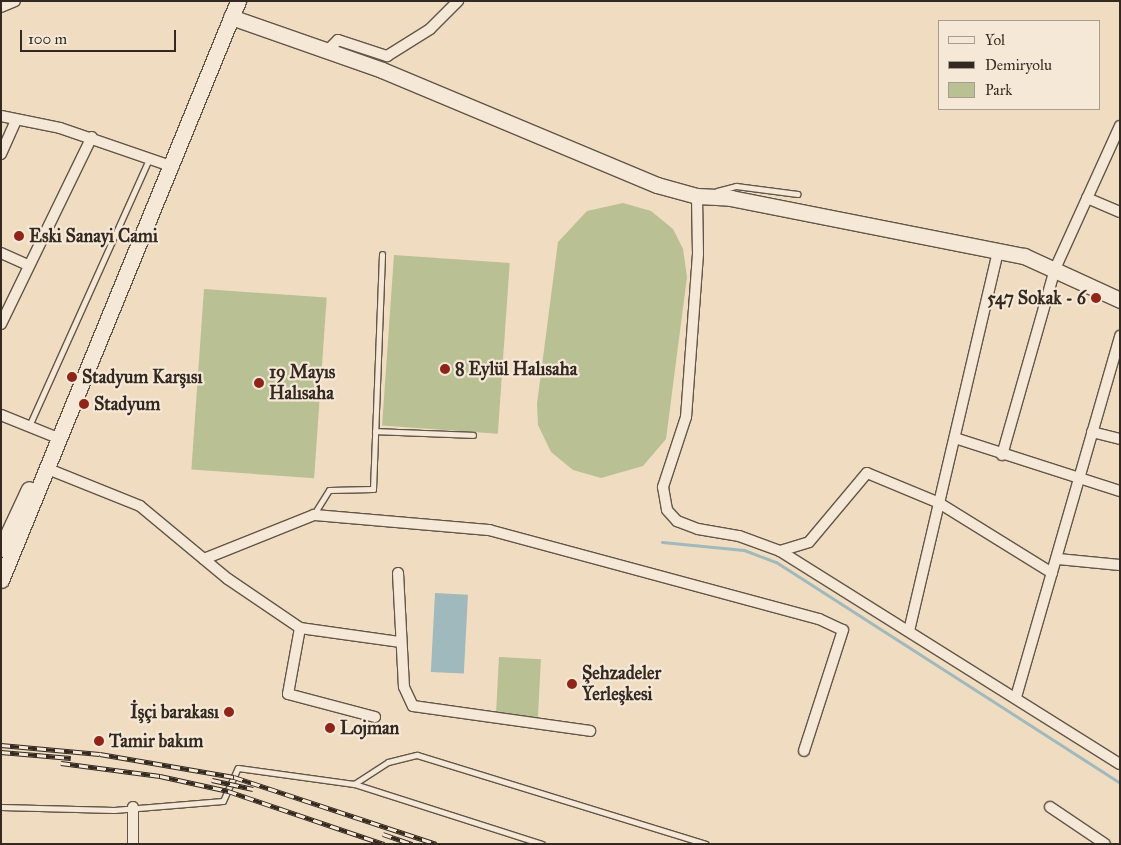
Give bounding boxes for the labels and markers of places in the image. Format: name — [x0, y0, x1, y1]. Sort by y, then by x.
place label: Eski Sanayi Cami — [29, 225, 158, 247]
marker: Eski Sanayi Cami — [13, 230, 25, 242]
place label: 547 Sokak - 6 — [987, 287, 1086, 309]
marker: 547 Sokak - 6 — [1090, 292, 1102, 304]
place label: 8 Eylül Halısaha — [455, 358, 577, 380]
place label: 19 Mayıs Halısaha — [269, 362, 335, 404]
marker: 8 Eylül Halısaha — [439, 363, 451, 375]
place label: Stadyum Karşısı — [82, 366, 202, 388]
marker: Stadyum Karşısı — [66, 371, 78, 383]
marker: 19 Mayıs Halısaha — [253, 377, 265, 389]
place label: Stadyum — [94, 393, 160, 415]
marker: Stadyum — [78, 398, 90, 410]
place label: Şehzadeler Yerleşkesi — [582, 663, 661, 706]
marker: Şehzadeler Yerleşkesi — [566, 678, 578, 690]
place label: İşçi barakası — [130, 701, 219, 723]
marker: İşçi barakası — [223, 706, 235, 718]
place label: Lojman — [340, 717, 399, 739]
marker: Lojman — [324, 722, 336, 734]
place label: Tamir bakım — [109, 730, 203, 752]
marker: Tamir bakım — [93, 735, 105, 747]

